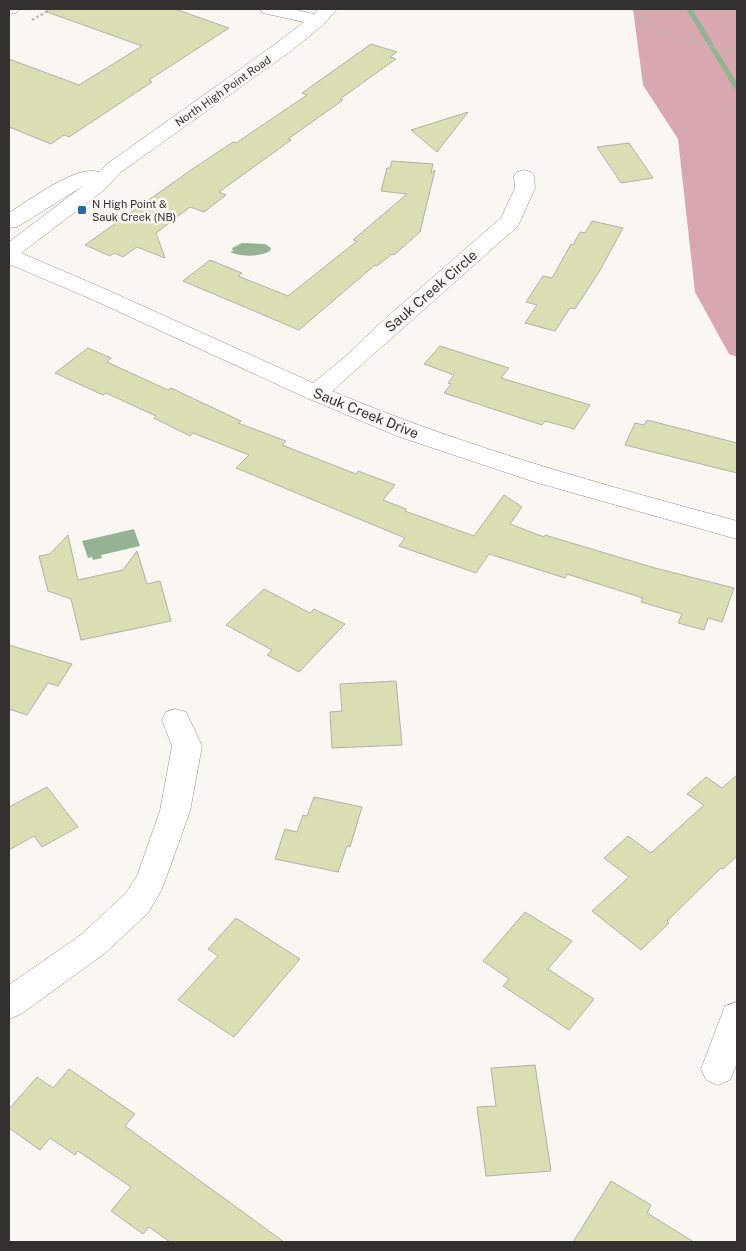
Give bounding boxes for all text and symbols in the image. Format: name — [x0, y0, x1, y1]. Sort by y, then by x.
street label: North High Point Road — [173, 53, 273, 129]
place label: N High Point & Sauk Creek (NB) — [92, 198, 176, 223]
marker: N High Point & Sauk Creek (NB) — [76, 204, 88, 216]
street label: Sauk Creek Circle — [382, 247, 480, 335]
street label: Sauk Creek Drive — [311, 385, 421, 441]

